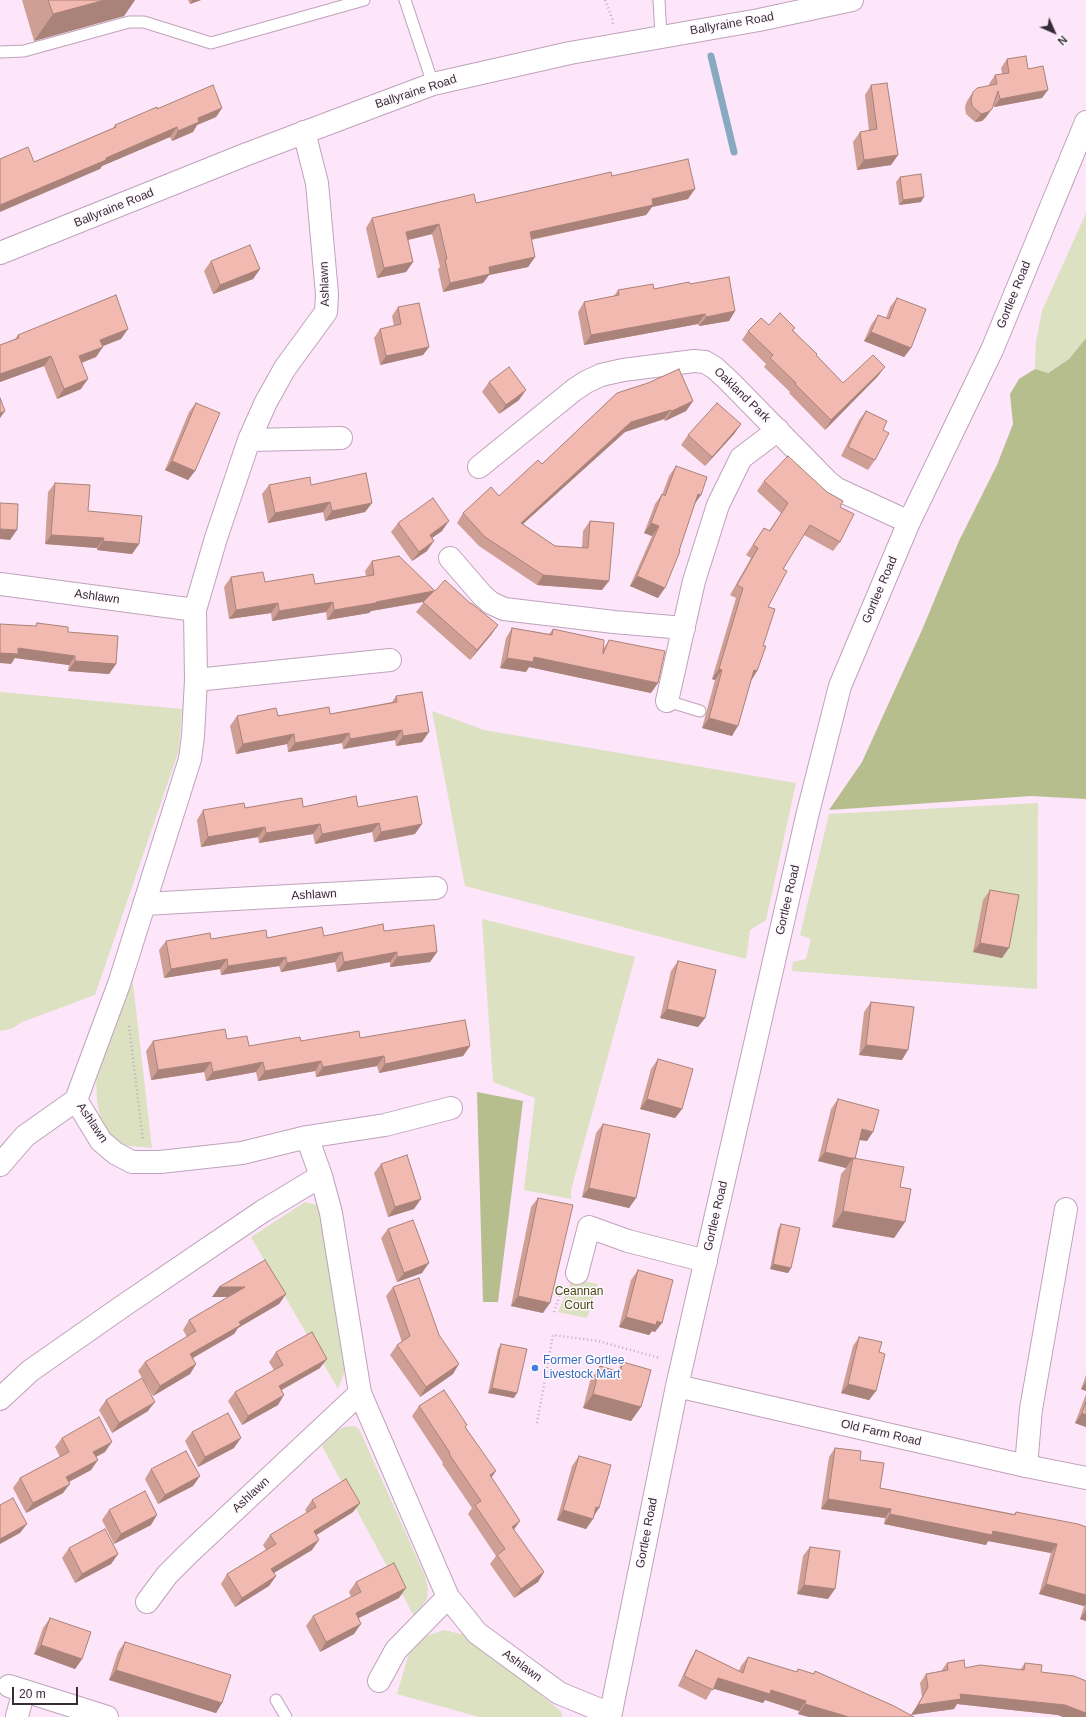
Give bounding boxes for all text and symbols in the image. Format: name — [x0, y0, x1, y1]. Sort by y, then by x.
street label: Ballyraine Road — [689, 10, 775, 38]
north arrow — [1034, 12, 1074, 52]
text: N — [1055, 33, 1070, 48]
street label: Ballyraine Road — [373, 72, 459, 112]
street label: Ballyraine Road — [72, 185, 156, 231]
street label: Gortlee Road — [994, 259, 1034, 331]
street label: Ashlawn — [317, 261, 333, 307]
street label: Oakland Park — [711, 365, 773, 425]
street label: Gortlee Road — [859, 554, 901, 626]
street label: Ashlawn — [74, 587, 120, 607]
street label: Gortlee Road — [773, 864, 803, 936]
street label: Ashlawn — [291, 887, 337, 903]
street label: Ashlawn — [73, 1100, 111, 1146]
street label: Gortlee Road — [701, 1180, 731, 1252]
park label: Ceannan Court — [555, 1285, 603, 1313]
place label: Former Gortlee Livestock Mart — [543, 1354, 624, 1382]
marker: Former Gortlee Livestock Mart — [530, 1363, 540, 1373]
street label: Old Farm Road — [839, 1417, 923, 1449]
street label: Ashlawn — [230, 1474, 272, 1516]
street label: Gortlee Road — [633, 1497, 661, 1569]
street label: Ashlawn — [499, 1647, 545, 1685]
scale bar — [14, 1679, 80, 1705]
text: 20 m — [19, 1687, 46, 1701]

